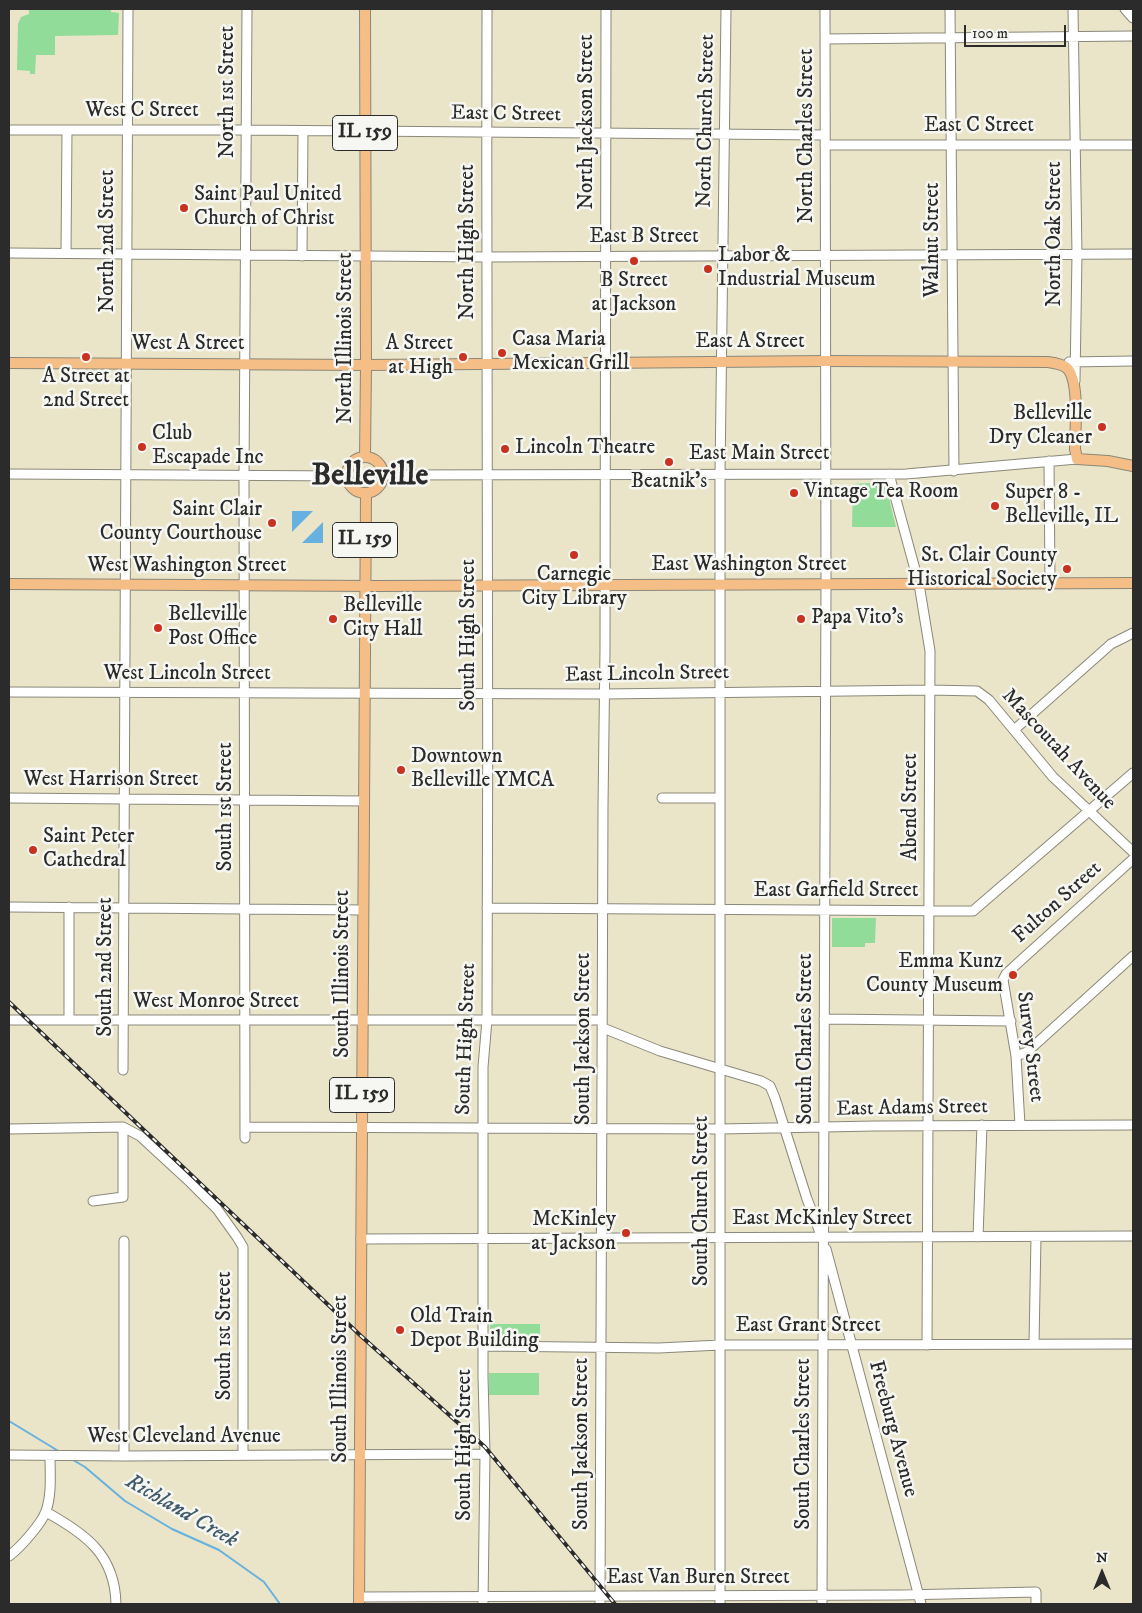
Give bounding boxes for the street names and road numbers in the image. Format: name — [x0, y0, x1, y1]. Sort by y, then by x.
street label: North 1st Street — [216, 26, 242, 158]
street label: North Jackson Street — [575, 34, 601, 210]
street label: North Church Street — [693, 34, 721, 208]
street label: North Charles Street — [795, 49, 821, 223]
street label: West C Street — [85, 99, 199, 125]
street label: East C Street — [451, 101, 561, 129]
street label: East C Street — [924, 114, 1034, 140]
road number: IL 159 — [332, 116, 398, 150]
street label: North Oak Street — [1043, 161, 1069, 307]
street label: North High Street — [456, 164, 482, 320]
street label: North 2nd Street — [96, 170, 122, 312]
street label: Walnut Street — [921, 182, 947, 298]
street label: East B Street — [589, 225, 699, 251]
street label: North Illinois Street — [334, 252, 360, 424]
street label: East A Street — [695, 330, 805, 356]
street label: West A Street — [132, 332, 244, 358]
street label: East Main Street — [689, 442, 829, 468]
road number: IL 159 — [332, 522, 398, 558]
street label: East Washington Street — [651, 553, 847, 579]
street label: West Washington Street — [88, 554, 286, 580]
street label: South High Street — [457, 559, 483, 711]
street label: East Lincoln Street — [565, 661, 729, 689]
street label: West Lincoln Street — [103, 662, 271, 688]
street label: Mascoutah Avenue — [996, 684, 1120, 816]
street label: South 1st Street — [214, 742, 240, 872]
street label: Abend Street — [899, 753, 925, 861]
street label: West Harrison Street — [23, 768, 199, 794]
street label: Fulton Street — [1008, 857, 1108, 949]
street label: East Garfield Street — [754, 879, 918, 905]
street label: South Illinois Street — [331, 890, 357, 1058]
street label: South 2nd Street — [94, 897, 120, 1037]
street label: South Jackson Street — [572, 953, 598, 1125]
street label: South Charles Street — [794, 953, 820, 1125]
street label: South High Street — [452, 963, 482, 1115]
street label: West Monroe Street — [133, 990, 299, 1016]
street label: Survey Street — [1010, 990, 1048, 1104]
road number: IL 159 — [330, 1078, 394, 1112]
street label: East Adams Street — [836, 1095, 988, 1123]
street label: South Church Street — [690, 1116, 716, 1286]
street label: East McKinley Street — [732, 1207, 912, 1233]
street label: South 1st Street — [213, 1271, 239, 1401]
street label: South Illinois Street — [329, 1295, 355, 1463]
street label: East Grant Street — [735, 1314, 881, 1340]
street label: South Jackson Street — [570, 1358, 596, 1530]
street label: South Charles Street — [792, 1358, 818, 1530]
street label: Freeburg Avenue — [862, 1358, 922, 1500]
street label: South High Street — [453, 1369, 479, 1521]
street label: West Cleveland Avenue — [87, 1425, 281, 1451]
street label: East Van Buren Street — [606, 1566, 790, 1592]

